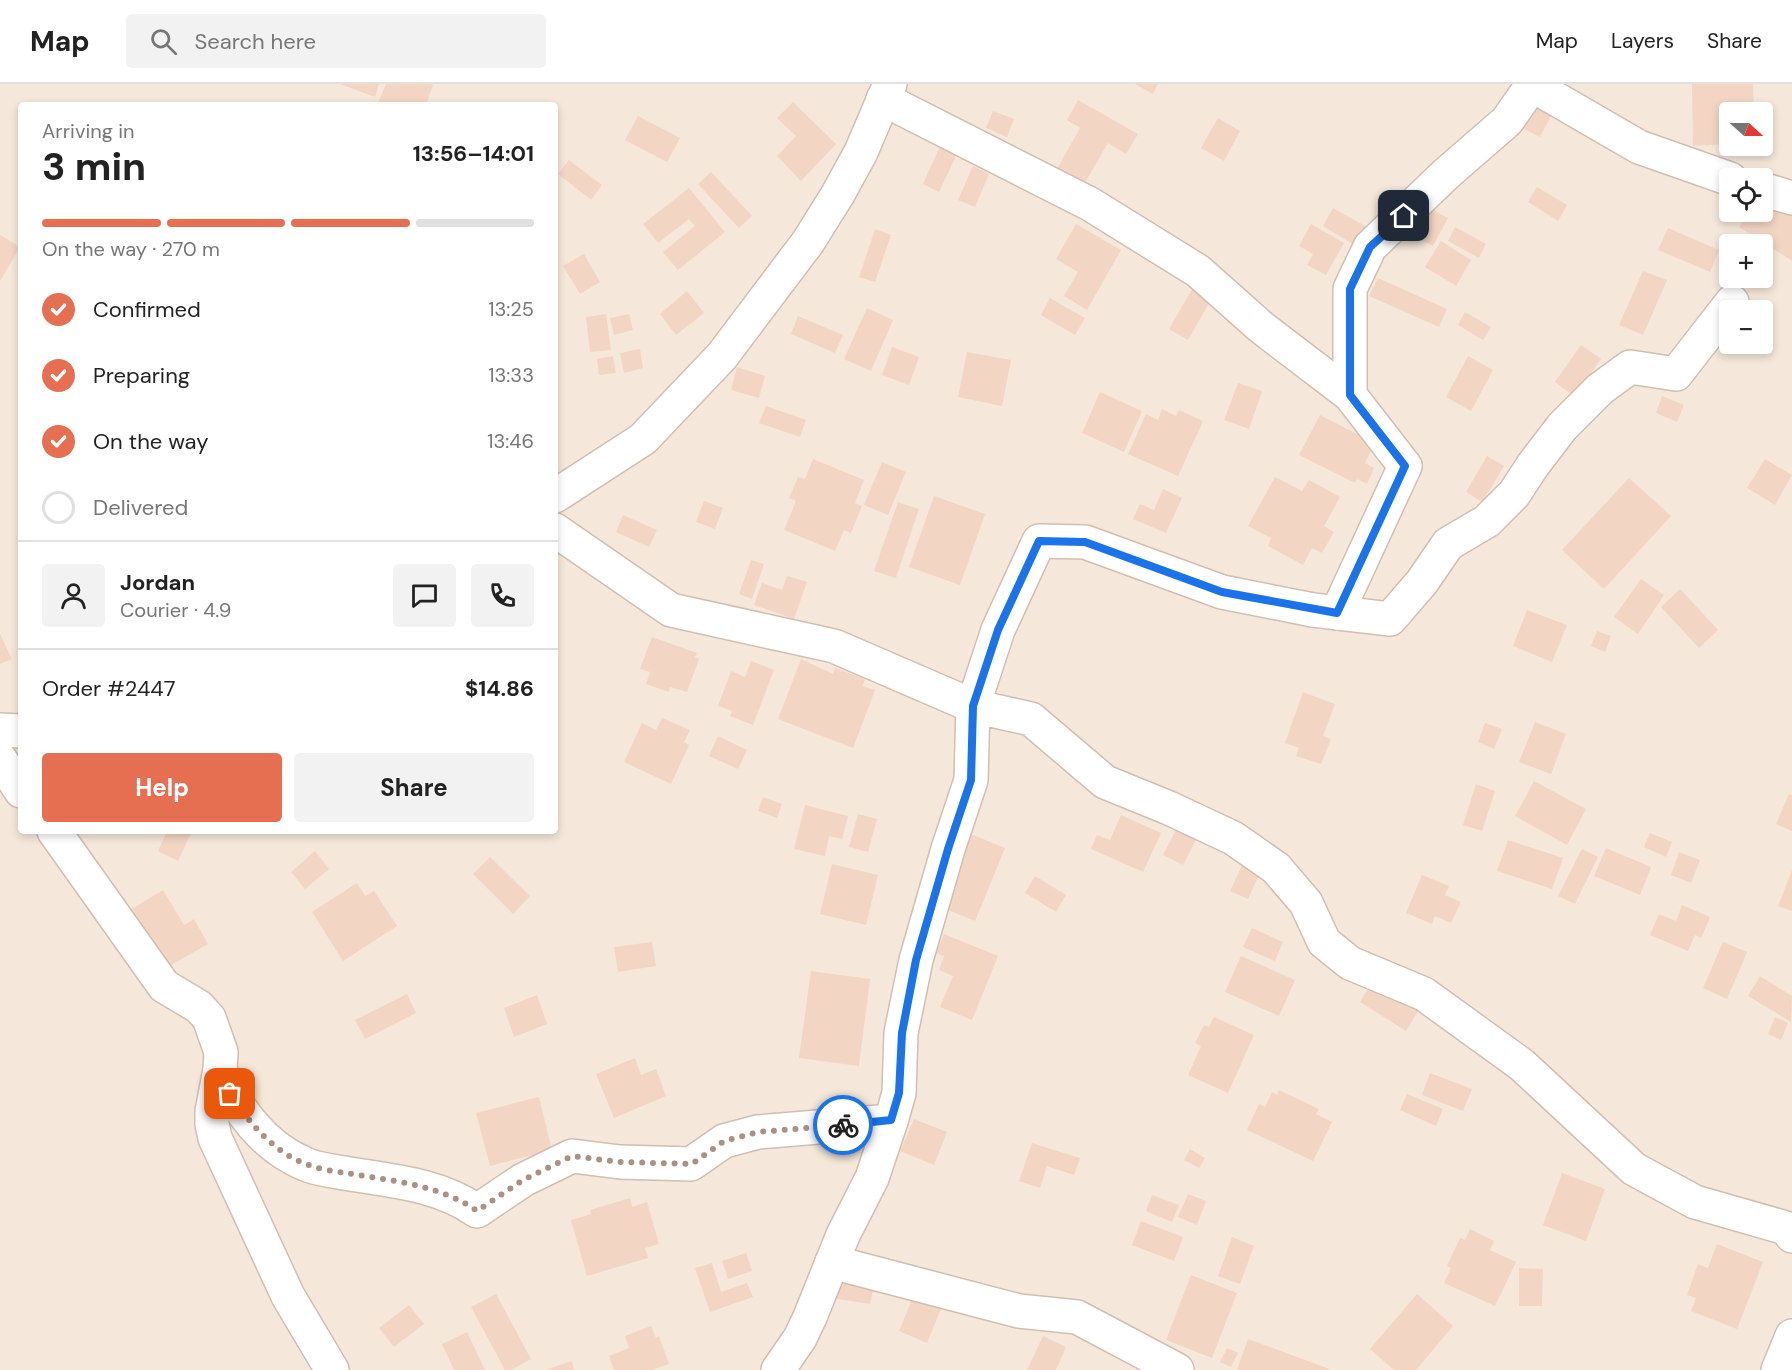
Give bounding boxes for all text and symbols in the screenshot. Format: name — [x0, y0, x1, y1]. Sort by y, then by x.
search box — [126, 14, 546, 68]
text: Map — [30, 23, 90, 60]
icon: search — [147, 25, 180, 58]
text: Search here — [195, 27, 316, 56]
text: Map — [1536, 27, 1578, 55]
text: Layers — [1611, 27, 1674, 55]
text: Share — [1707, 27, 1762, 55]
north arrow — [1719, 102, 1773, 156]
map controls — [1719, 102, 1773, 354]
text: Arriving in — [42, 118, 134, 144]
text: 13:56–14:01 — [413, 139, 534, 168]
text: 3 min — [42, 141, 146, 192]
button: locate — [1719, 168, 1773, 222]
pin — [1378, 190, 1429, 241]
icon: home — [1387, 199, 1420, 232]
button: + — [1719, 234, 1773, 288]
text: On the way · 270 m — [42, 236, 220, 262]
icon: check — [42, 293, 75, 326]
text: Confirmed — [93, 295, 201, 324]
text: 13:25 — [488, 296, 534, 322]
button: − — [1719, 300, 1773, 354]
icon: check — [42, 359, 75, 392]
text: Preparing — [93, 361, 190, 390]
text: 13:33 — [488, 362, 534, 388]
icon: check — [42, 425, 75, 458]
text: On the way — [93, 427, 208, 456]
text: 13:46 — [487, 428, 534, 454]
text: Delivered — [93, 493, 188, 522]
button: person — [42, 564, 105, 627]
button: chat — [393, 564, 456, 627]
button: phone — [471, 564, 534, 627]
text: Jordan — [120, 568, 195, 597]
text: Courier · 4.9 — [120, 597, 231, 623]
text: Order #2447 — [42, 674, 175, 703]
text: $14.86 — [465, 674, 534, 703]
button: Help — [42, 753, 282, 822]
button: Share — [294, 753, 534, 822]
pin — [204, 1068, 255, 1119]
icon: bag — [213, 1077, 246, 1110]
courier — [813, 1095, 873, 1155]
icon: bike — [827, 1109, 860, 1142]

